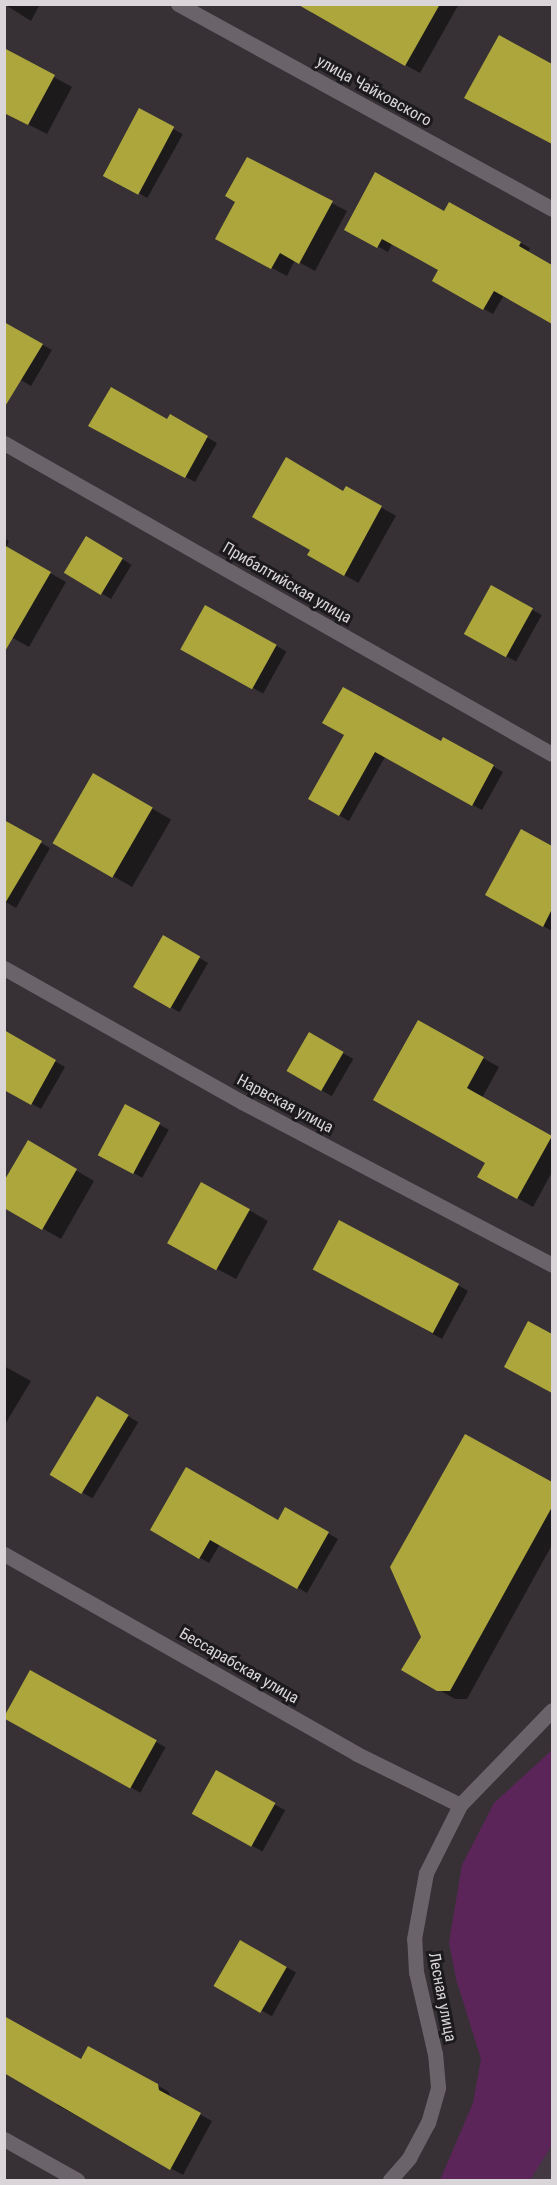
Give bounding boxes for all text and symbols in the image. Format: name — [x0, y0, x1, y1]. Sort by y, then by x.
street label: улица Чайковского — [313, 52, 435, 130]
street label: Прибалтийская улица — [219, 538, 355, 628]
street label: Нарвская улица — [234, 1071, 336, 1137]
street label: Бессарабская улица — [176, 1624, 302, 1708]
street label: Лесная улица — [424, 1951, 460, 2043]

